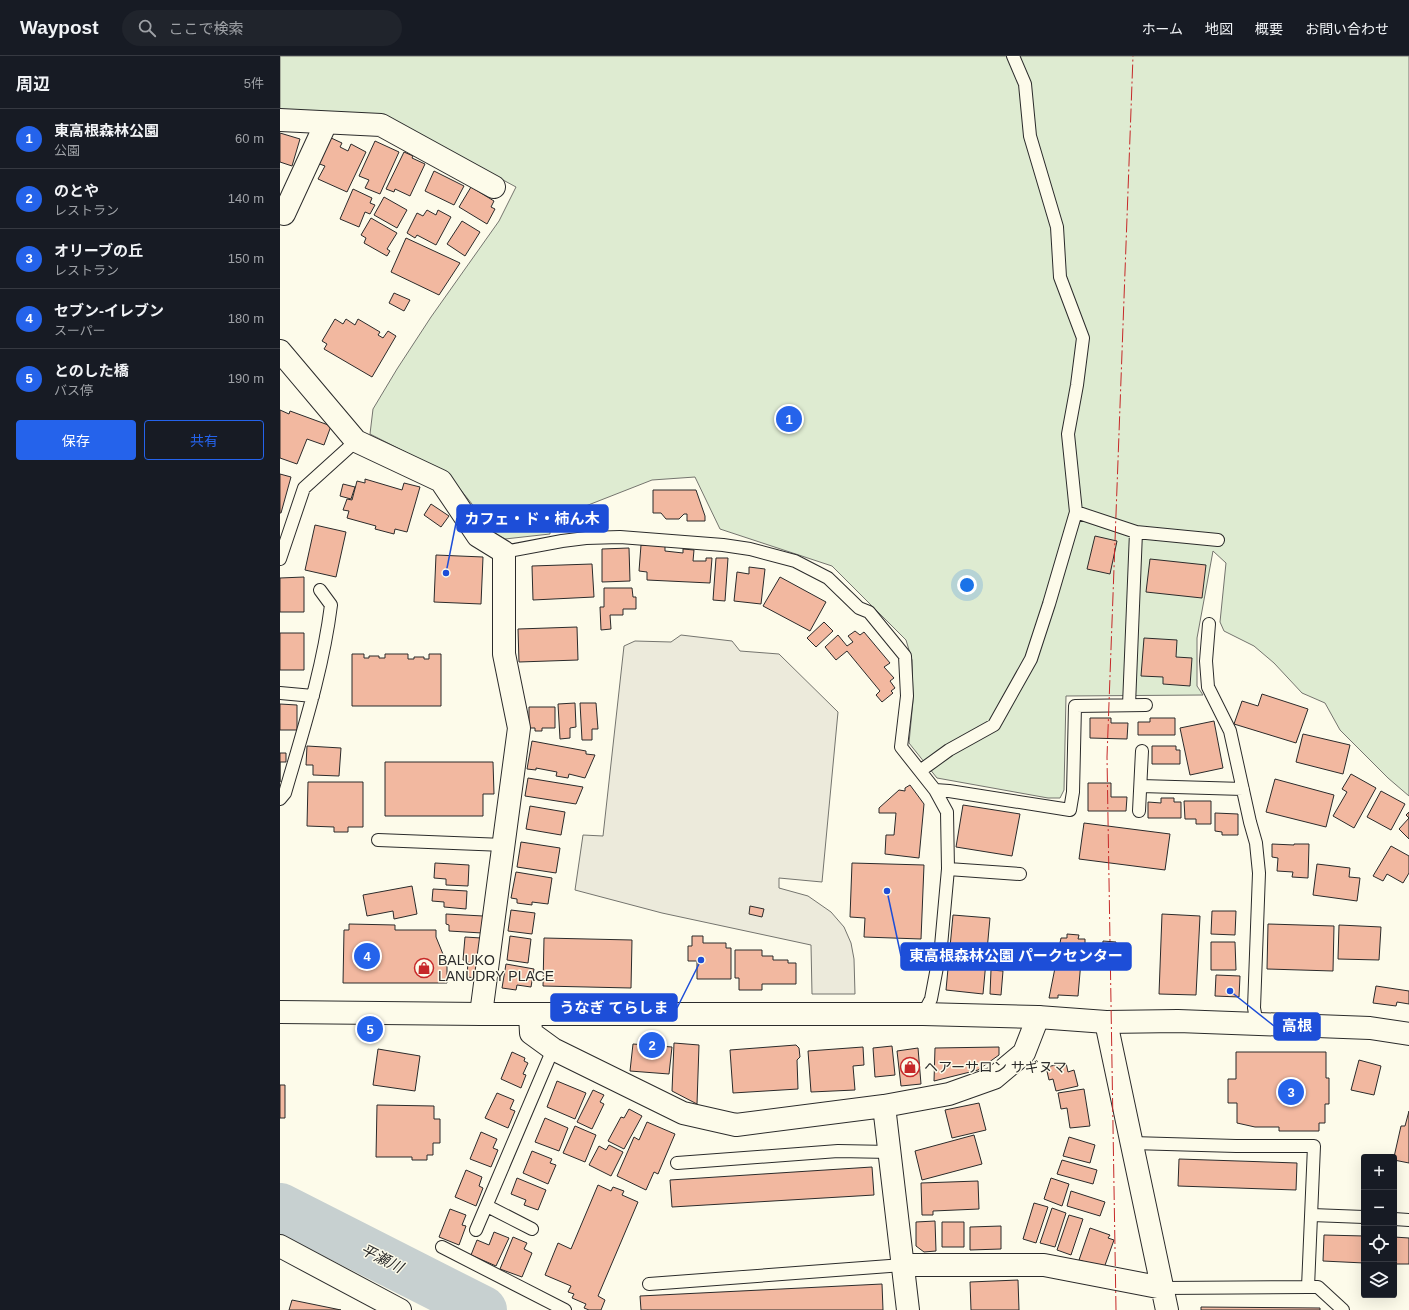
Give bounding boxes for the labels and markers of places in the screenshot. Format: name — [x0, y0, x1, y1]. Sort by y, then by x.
pin: 1 — [776, 404, 802, 434]
callout: カフェ・ド・柿ん木 — [457, 505, 608, 532]
pin: 4 — [354, 941, 380, 971]
callout: 東高根森林公園 パークセンター — [901, 943, 1131, 970]
place label: BALUKO LANUDRY PLACE — [438, 952, 554, 984]
shop icon: BALUKO LANUDRY PLACE — [413, 957, 435, 979]
callout: うなぎ てらしま — [551, 994, 677, 1021]
callout: 高根 — [1274, 1013, 1320, 1040]
pin: 5 — [357, 1014, 383, 1044]
pin: 2 — [639, 1030, 665, 1060]
shop icon: ヘアーサロン サギヌマ — [899, 1056, 921, 1078]
place label: ヘアーサロン サギヌマ — [924, 1059, 1067, 1075]
pin: 3 — [1278, 1077, 1304, 1107]

